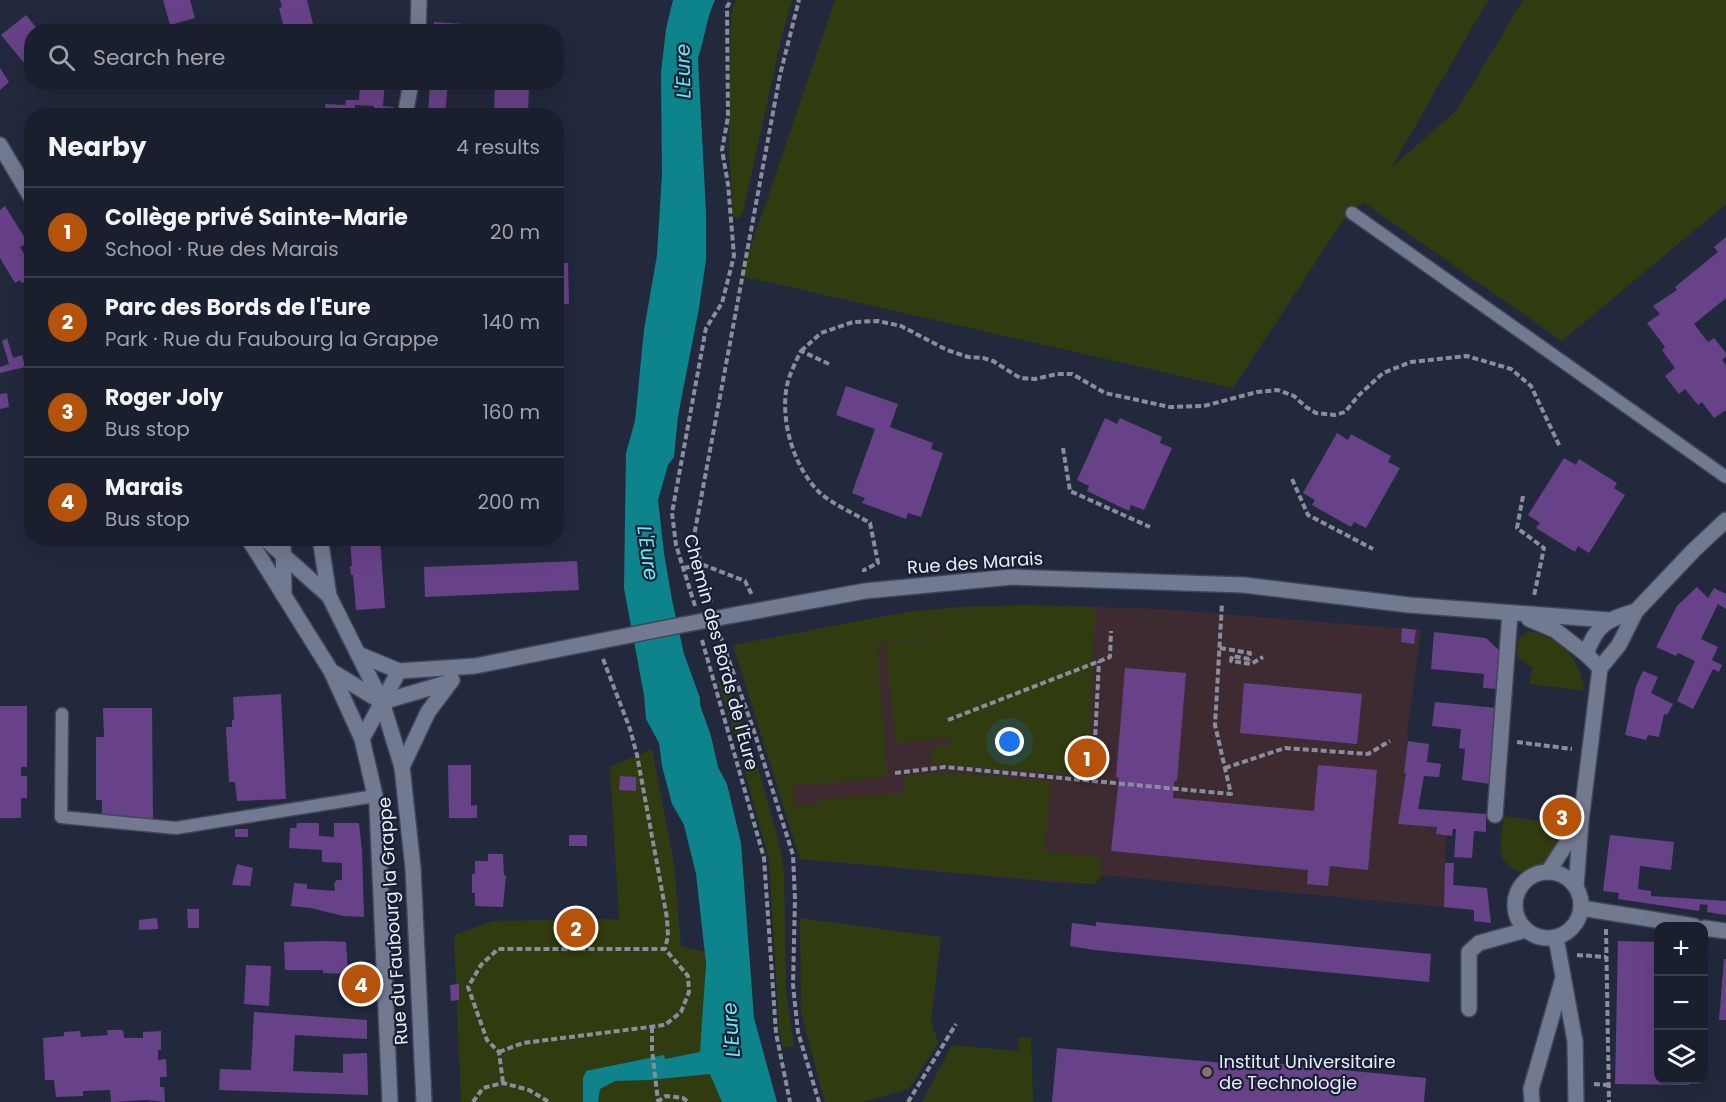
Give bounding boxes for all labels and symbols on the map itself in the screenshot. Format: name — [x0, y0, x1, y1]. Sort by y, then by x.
water label: L'Eure — [669, 43, 697, 99]
water label: L'Eure — [630, 524, 666, 582]
street label: Chemin des Bords de l'Eure — [678, 531, 765, 773]
street label: Rue des Marais — [906, 545, 1044, 580]
your location — [995, 727, 1024, 756]
pin: 1 — [1068, 736, 1106, 780]
pin: 3 — [1542, 794, 1582, 840]
street label: Rue du Faubourg la Grappe — [371, 796, 414, 1046]
pin: 2 — [556, 906, 596, 950]
pin: 4 — [342, 962, 380, 1006]
water label: L'Eure — [715, 1002, 747, 1058]
place label: Institut Universitaire de Technologie — [1219, 1049, 1396, 1095]
marker: Institut Universitaire de Technologie — [1200, 1065, 1214, 1079]

